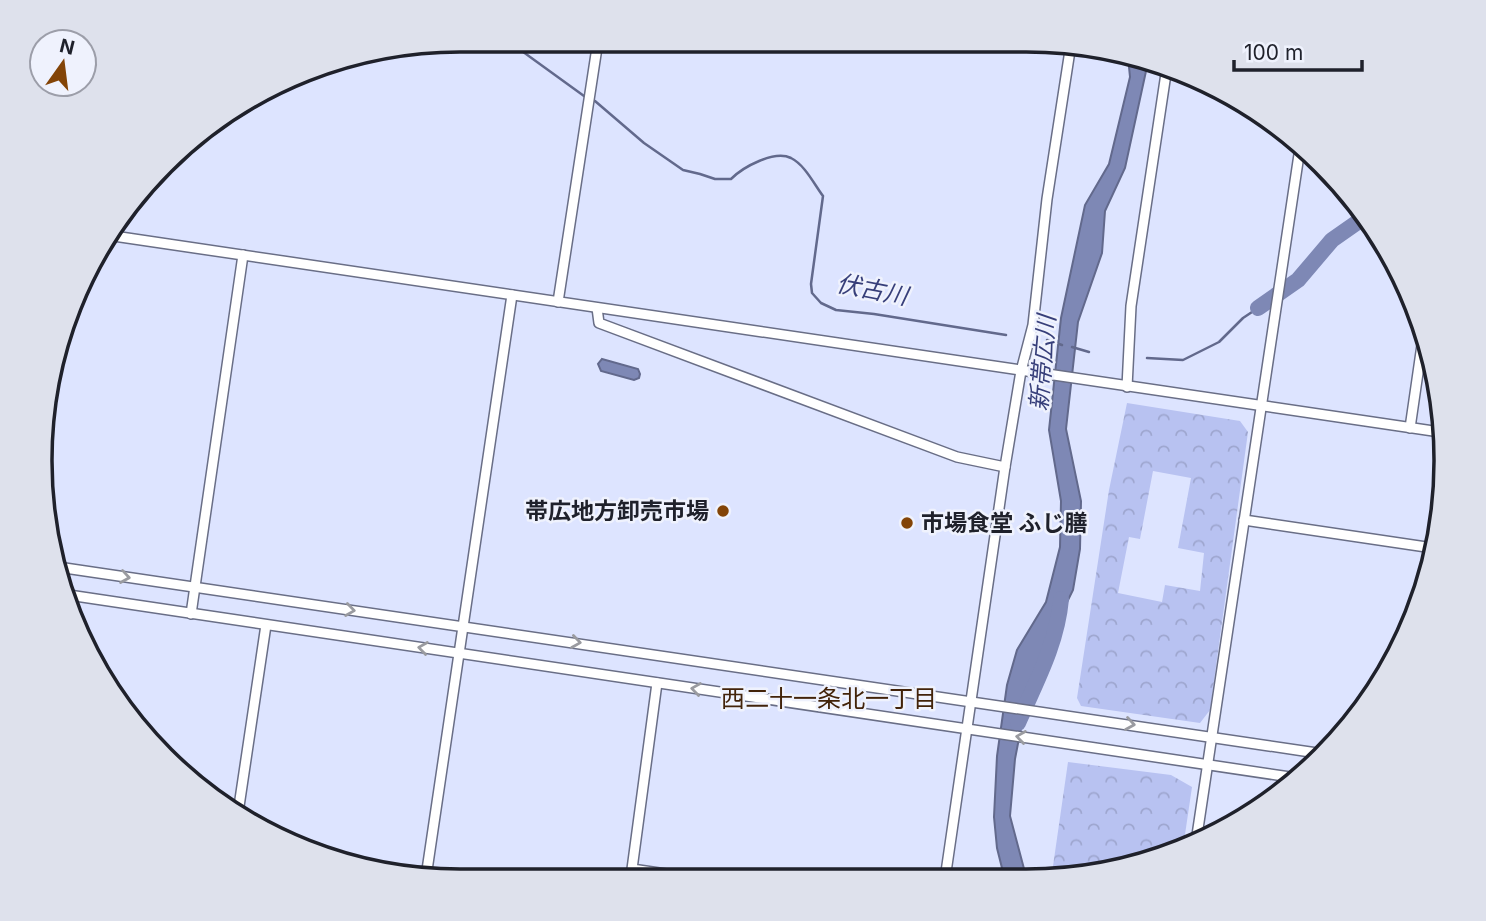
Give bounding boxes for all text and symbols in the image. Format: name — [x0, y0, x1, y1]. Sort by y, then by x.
north arrow — [28, 28, 98, 98]
scale bar — [1234, 28, 1362, 72]
text: N — [57, 34, 77, 60]
text: 100 m — [1244, 40, 1303, 65]
water label: 伏古川 — [834, 268, 913, 311]
water label: 新帯広川 — [1024, 311, 1061, 412]
place label: 帯広地方卸売市場 — [525, 497, 709, 525]
marker: 帯広地方卸売市場 — [715, 503, 731, 519]
place label: 市場食堂 ふじ膳 — [921, 509, 1087, 537]
marker: 市場食堂 ふじ膳 — [899, 515, 915, 531]
one-way arrow — [119, 569, 131, 584]
one-way arrow — [344, 602, 356, 617]
one-way arrow — [570, 634, 581, 649]
one-way arrow — [417, 641, 428, 656]
one-way arrow — [690, 682, 702, 697]
district label: 西二十一条北一丁目 — [721, 684, 937, 713]
one-way arrow — [1124, 716, 1136, 731]
one-way arrow — [1015, 730, 1027, 745]

